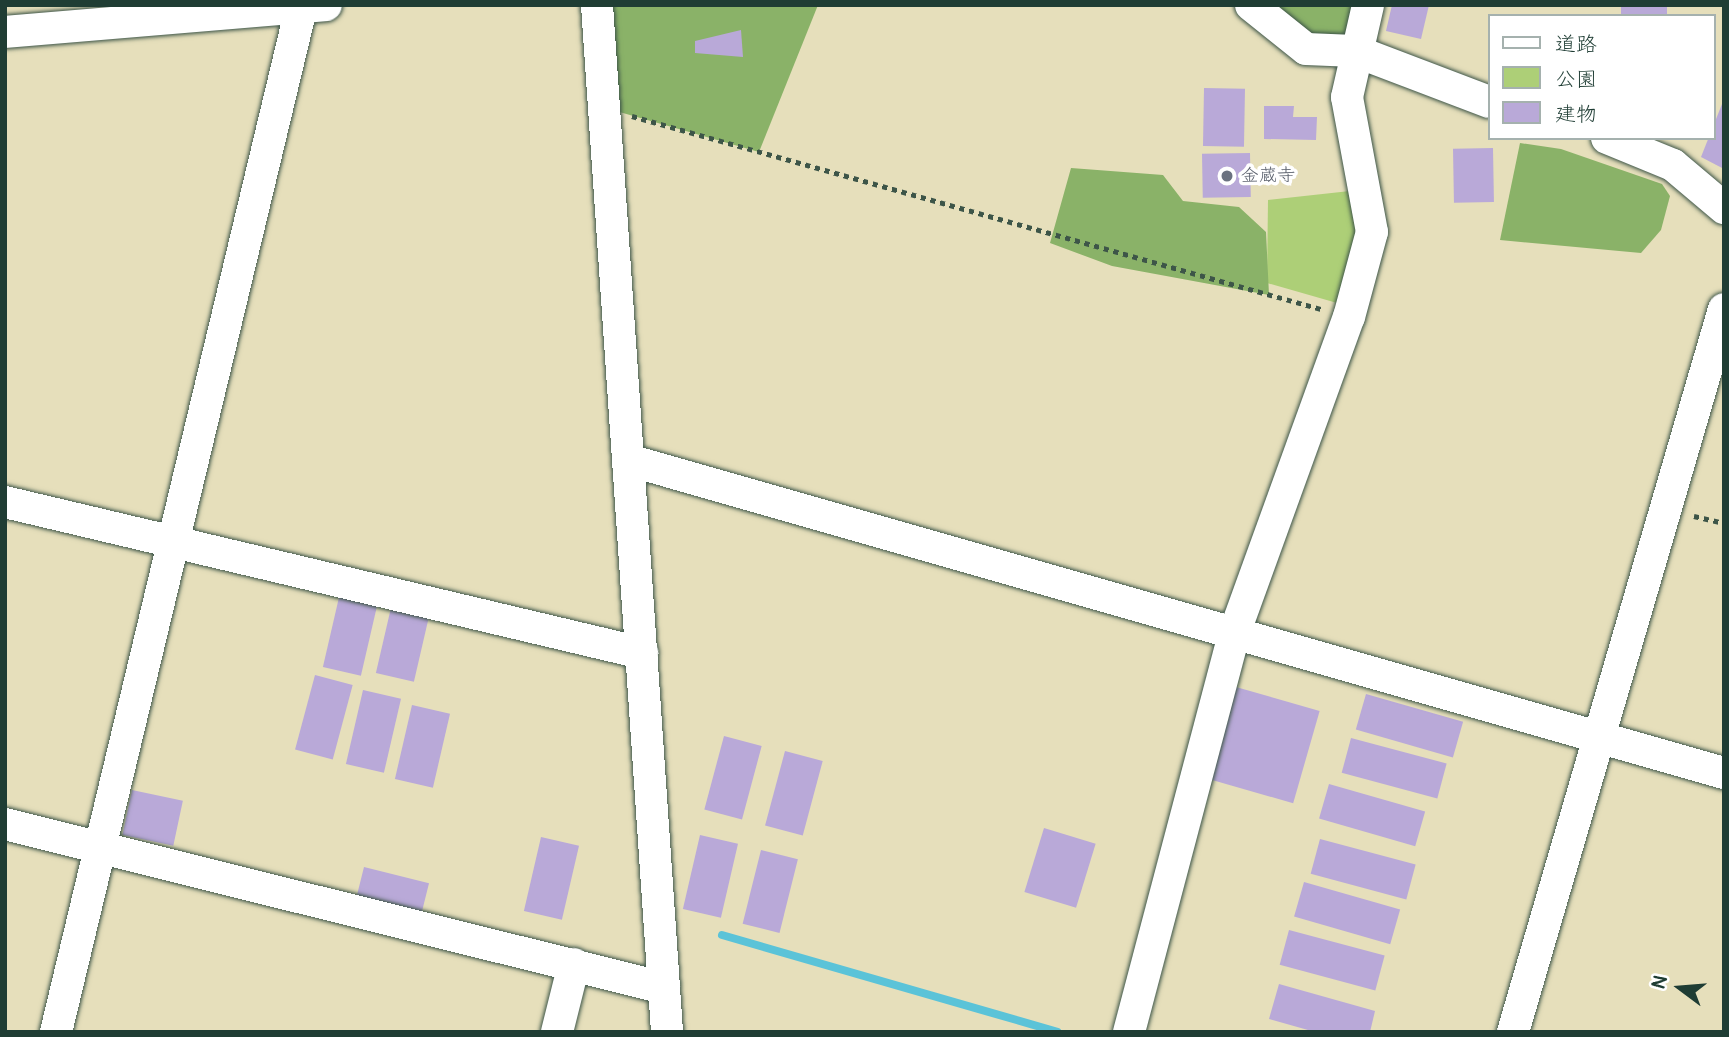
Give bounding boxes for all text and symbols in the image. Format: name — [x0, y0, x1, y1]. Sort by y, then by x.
legend — [1488, 14, 1715, 140]
text: 道路 — [1555, 31, 1597, 58]
text: 公園 — [1555, 66, 1597, 93]
text: 建物 — [1555, 101, 1597, 128]
place label: 金蔵寺 — [1241, 165, 1295, 187]
marker: 金蔵寺 — [1219, 168, 1235, 184]
north arrow — [1645, 953, 1715, 1023]
text: N — [1647, 973, 1673, 992]

